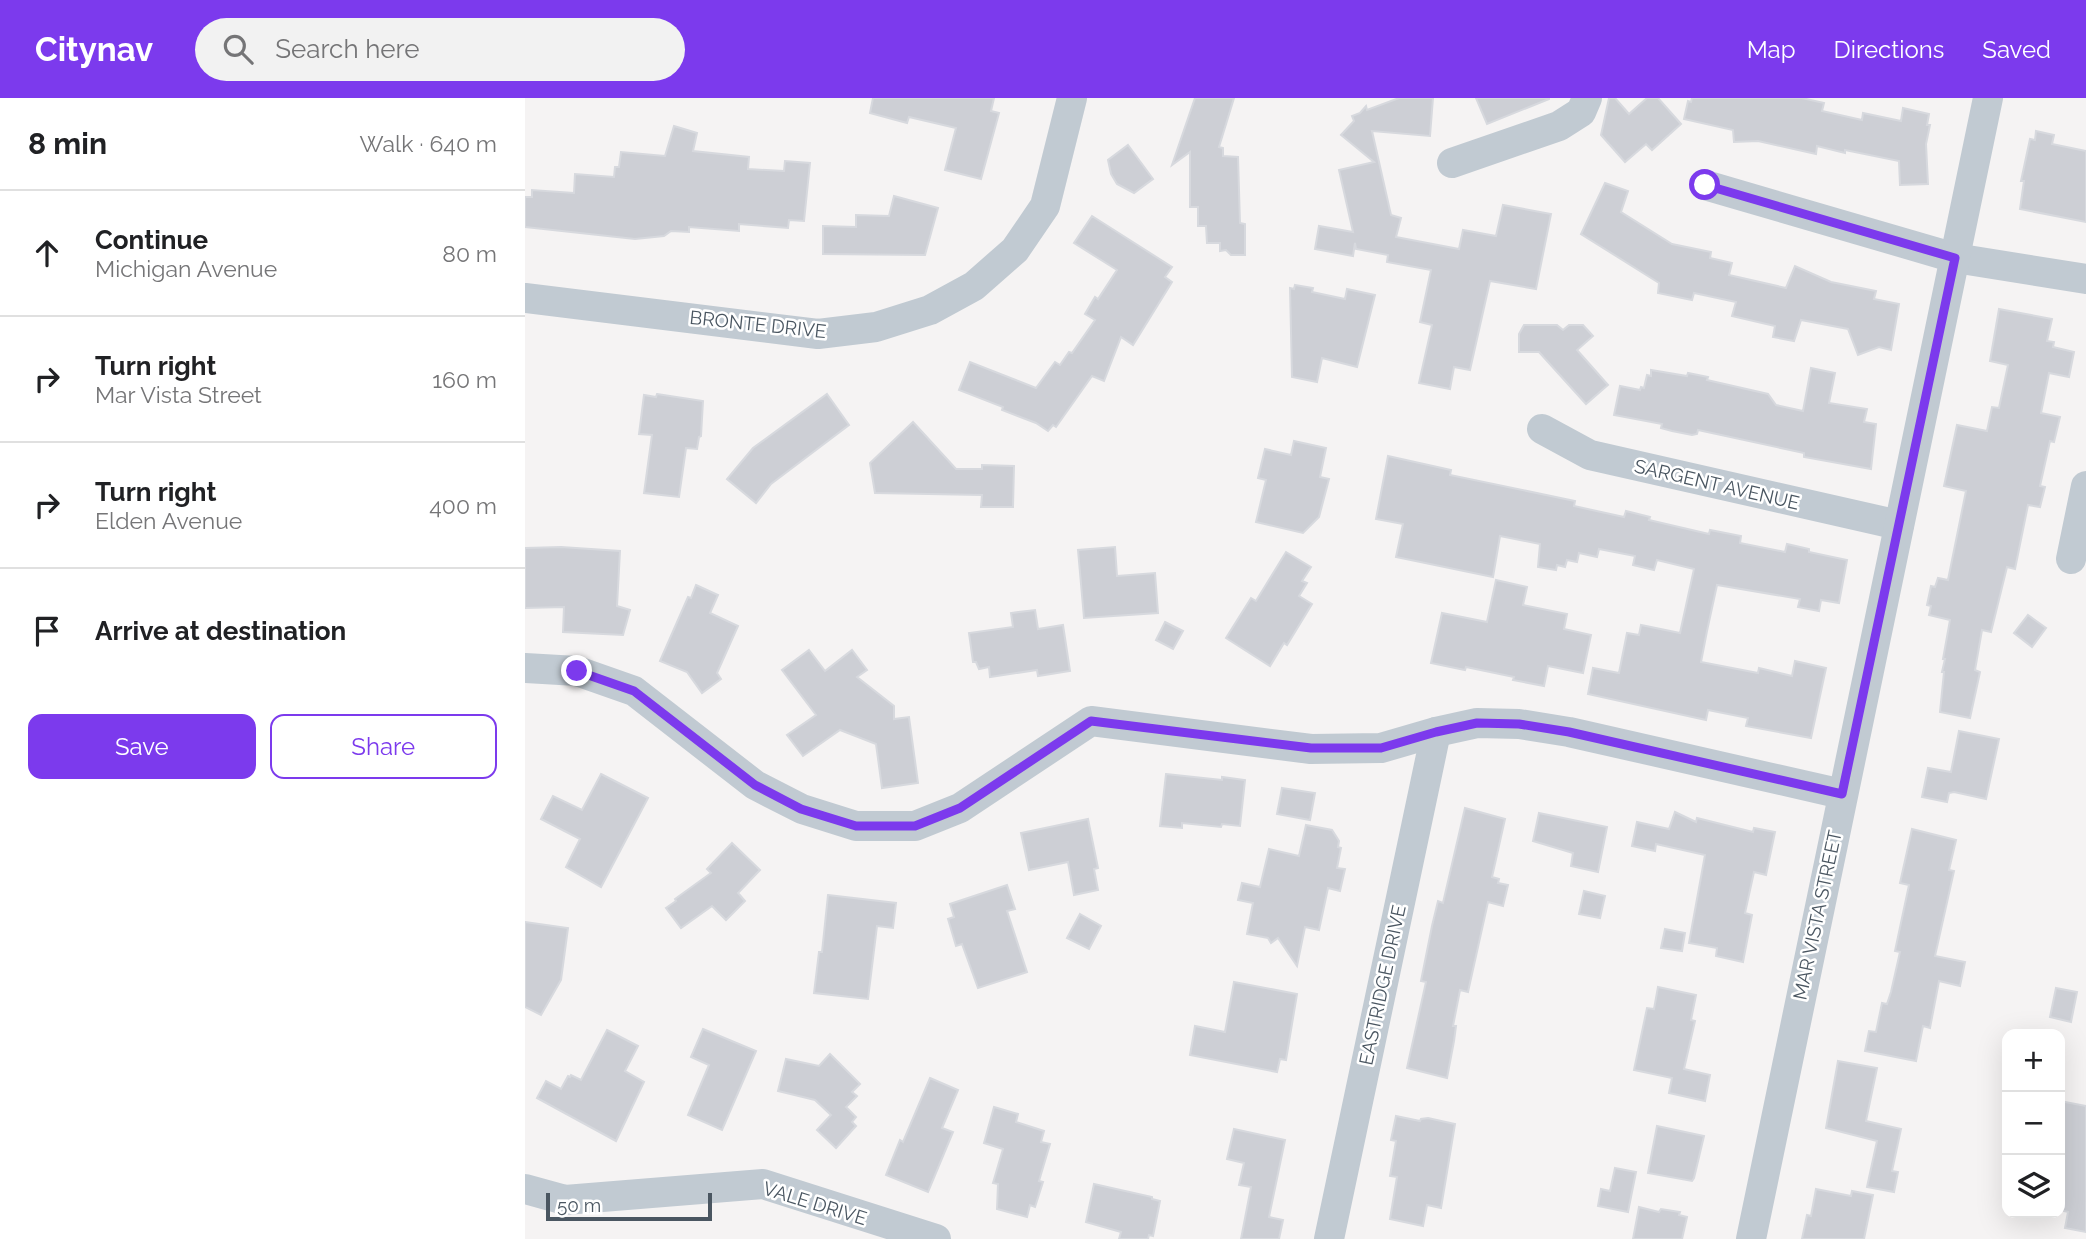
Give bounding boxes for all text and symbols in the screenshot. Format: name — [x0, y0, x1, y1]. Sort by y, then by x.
search box — [195, 18, 685, 81]
text: Citynav — [35, 30, 153, 69]
icon: search — [219, 30, 257, 68]
text: Search here — [275, 34, 420, 64]
text: Map — [1747, 35, 1796, 64]
text: Directions — [1834, 35, 1944, 64]
text: Saved — [1982, 35, 2051, 64]
text: 8 min — [28, 126, 107, 161]
text: Walk · 640 m — [360, 130, 497, 157]
route start — [1689, 169, 1720, 200]
text: Continue — [95, 225, 208, 255]
icon: ahead — [28, 234, 66, 272]
text: 80 m — [442, 240, 497, 267]
text: Michigan Avenue — [95, 255, 277, 282]
street label: BRONTE DRIVE — [689, 306, 827, 342]
text: Turn right — [95, 351, 216, 381]
icon: right — [28, 360, 66, 398]
text: 160 m — [432, 366, 497, 393]
text: Mar Vista Street — [95, 381, 262, 408]
street label: SARGENT AVENUE — [1632, 454, 1802, 514]
text: Turn right — [95, 477, 216, 507]
icon: right — [28, 486, 66, 524]
text: 400 m — [429, 492, 497, 519]
text: Elden Avenue — [95, 507, 242, 534]
icon: arrive — [28, 612, 66, 650]
text: Arrive at destination — [95, 616, 346, 646]
route end — [561, 655, 592, 686]
button: Save — [28, 714, 256, 779]
button: Share — [270, 714, 497, 779]
street label: MAR VISTA STREET — [1788, 828, 1846, 1002]
street label: EASTRIDGE DRIVE — [1354, 903, 1410, 1067]
map controls — [2002, 1029, 2065, 1218]
button: + — [2002, 1029, 2065, 1092]
button: − — [2002, 1092, 2065, 1155]
button: layers — [2002, 1155, 2065, 1218]
street label: VALE DRIVE — [760, 1177, 870, 1229]
scale bar — [546, 1190, 712, 1222]
text: 50 m — [557, 1194, 601, 1216]

